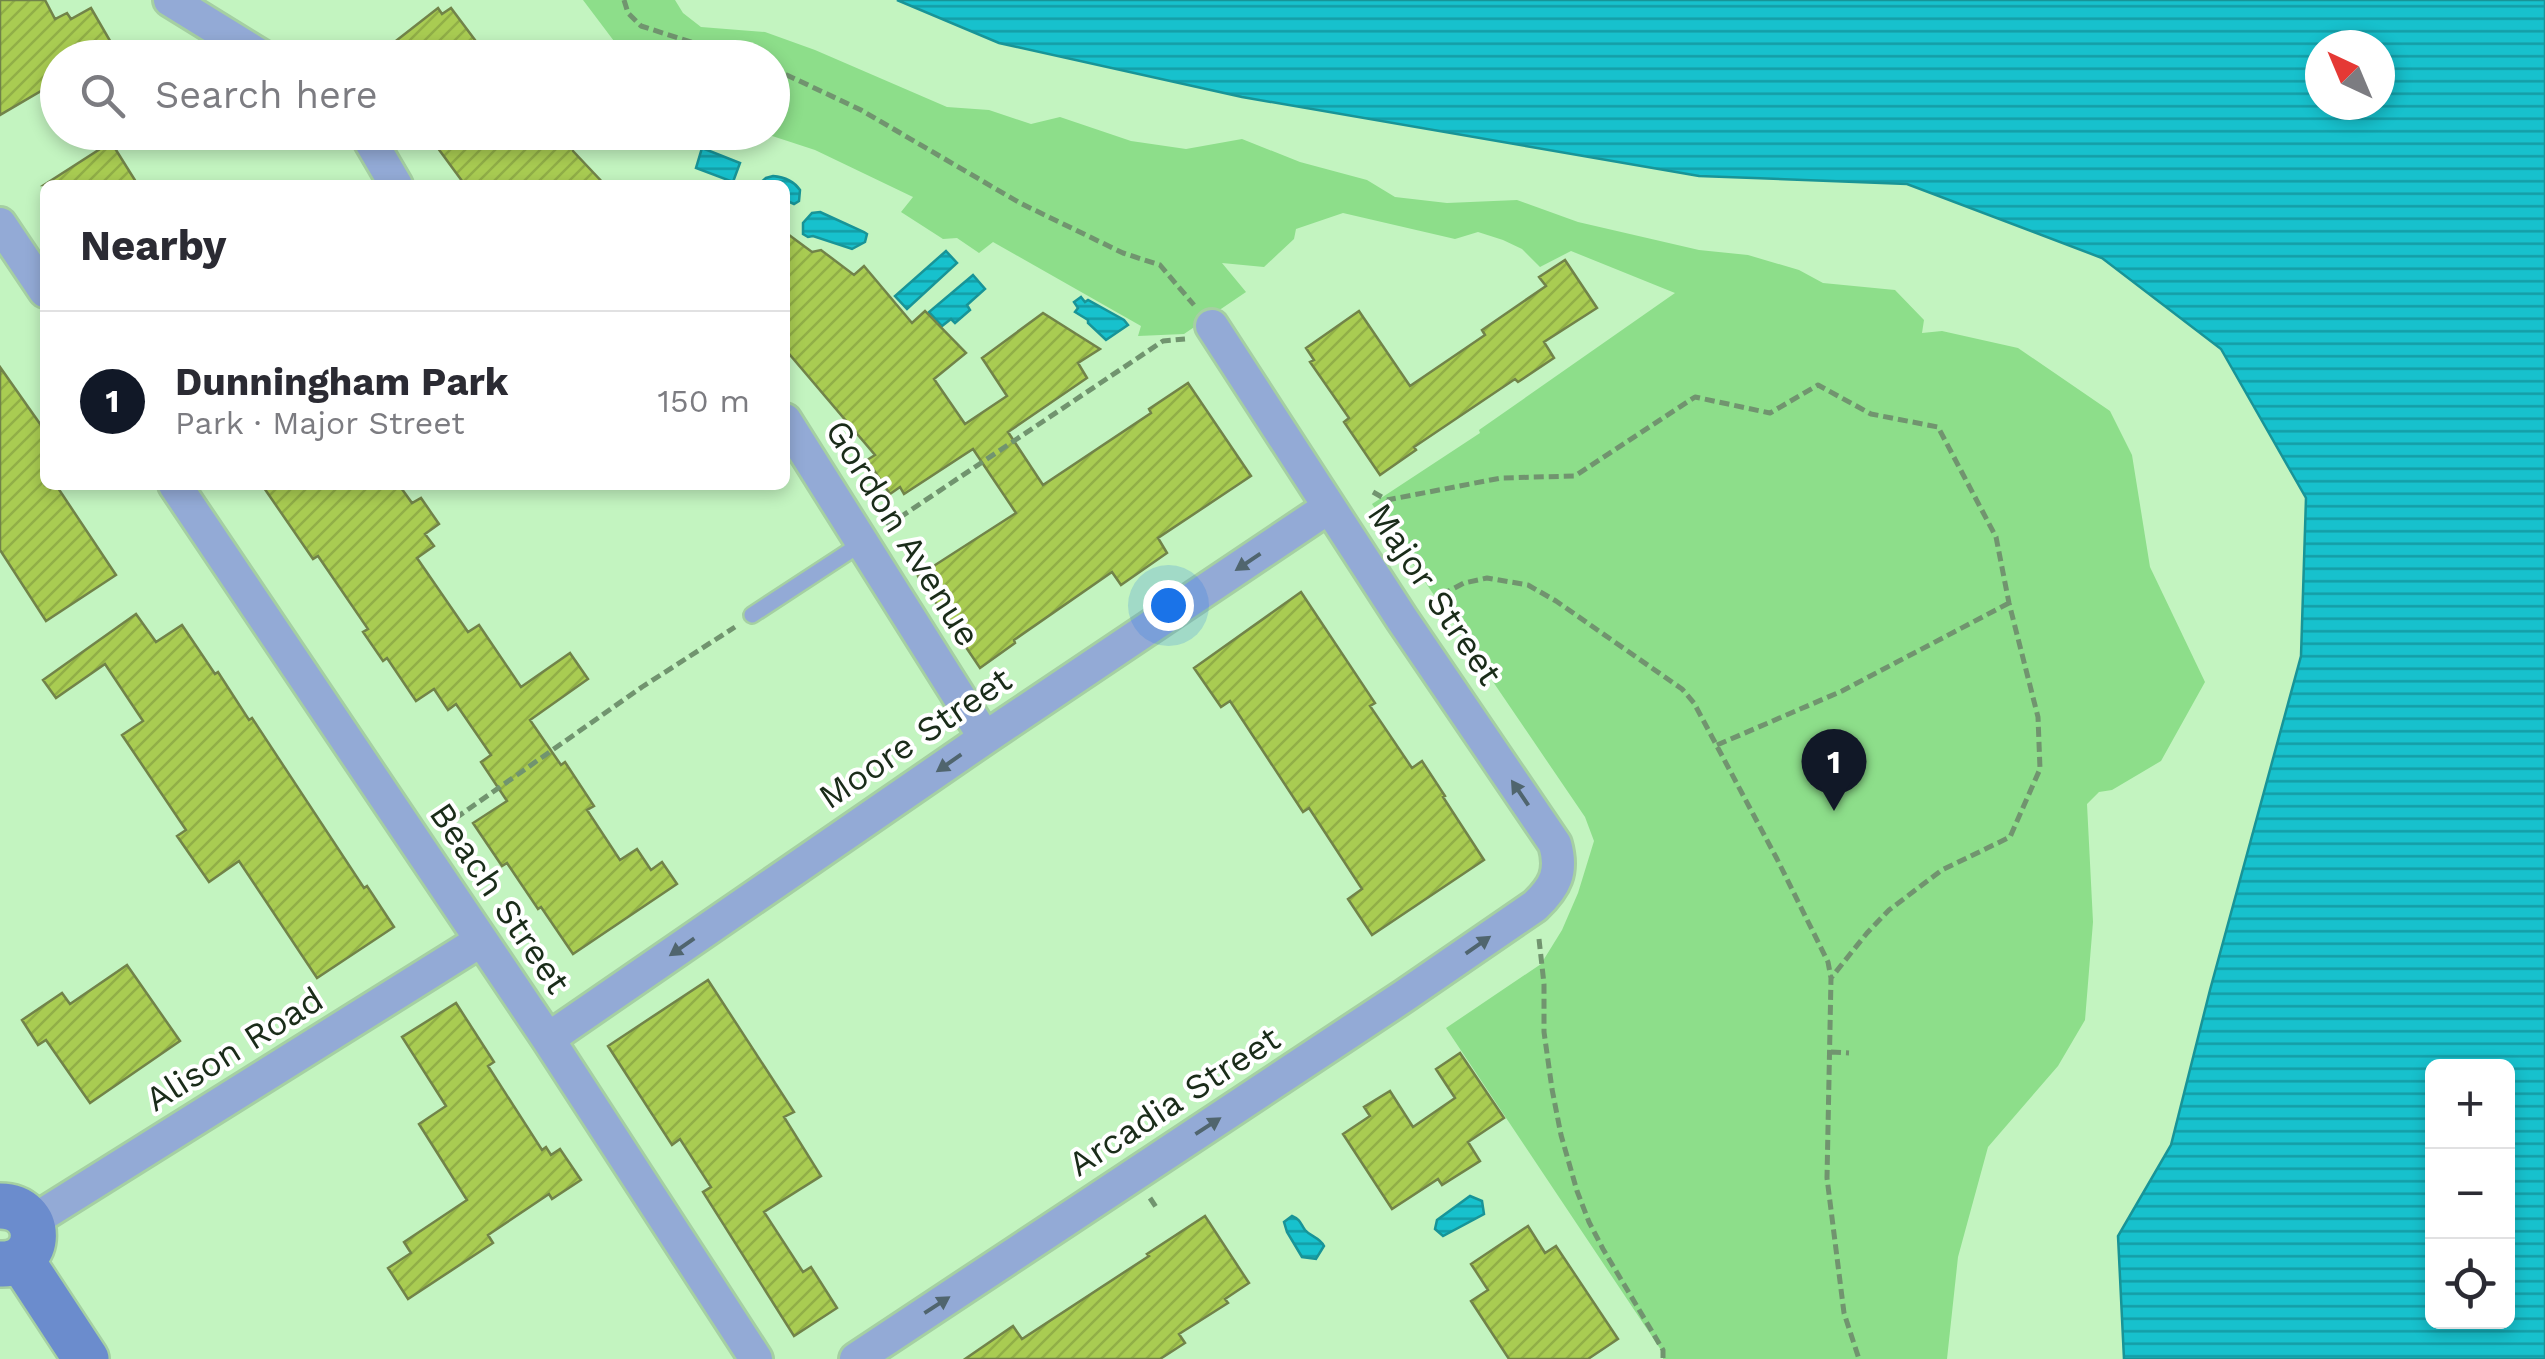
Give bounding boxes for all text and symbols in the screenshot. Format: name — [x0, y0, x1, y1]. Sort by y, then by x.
north arrow — [2305, 30, 2395, 120]
search box — [40, 40, 790, 150]
icon: search — [75, 68, 130, 123]
text: Search here — [155, 73, 378, 117]
text: Nearby — [80, 221, 227, 270]
text: Dunningham Park — [175, 360, 508, 404]
text: 1 — [106, 382, 119, 420]
text: 150 m — [658, 382, 750, 420]
text: Park · Major Street — [175, 404, 465, 442]
street label: Gordon Avenue — [817, 412, 989, 654]
street label: Major Street — [1359, 495, 1511, 693]
one-way arrow — [1234, 552, 1261, 570]
your location — [1143, 580, 1194, 631]
street label: Moore Street — [811, 658, 1019, 818]
pin: 1 — [1802, 728, 1866, 811]
one-way arrow — [936, 753, 963, 772]
one-way arrow — [1512, 780, 1530, 807]
street label: Beach Street — [421, 794, 579, 1002]
one-way arrow — [1465, 936, 1492, 955]
one-way arrow — [668, 937, 695, 956]
street label: Alison Road — [137, 978, 331, 1120]
street label: Arcadia Street — [1060, 1017, 1288, 1185]
map controls — [2425, 1059, 2515, 1329]
button: + — [2425, 1059, 2515, 1149]
one-way arrow — [1194, 1117, 1222, 1136]
button: − — [2425, 1149, 2515, 1239]
button: locate — [2425, 1239, 2515, 1329]
one-way arrow — [923, 1297, 950, 1315]

